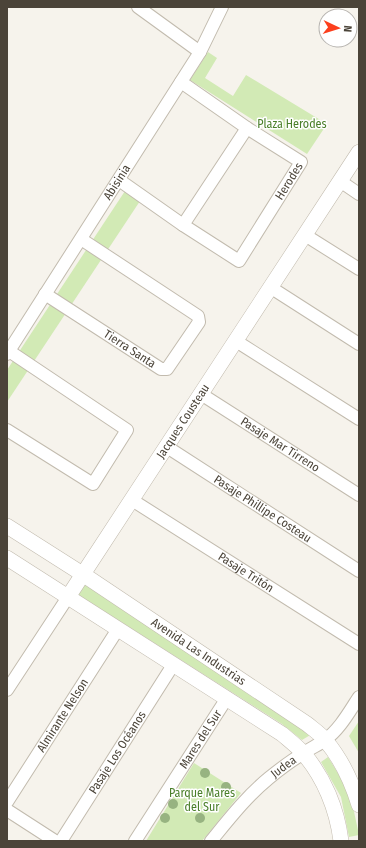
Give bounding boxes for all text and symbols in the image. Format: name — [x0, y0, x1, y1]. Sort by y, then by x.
north arrow — [318, 8, 358, 48]
text: N — [341, 25, 354, 32]
park label: Plaza Herodes — [257, 117, 327, 131]
street label: Herodes — [272, 160, 306, 202]
street label: Abisinia — [100, 162, 133, 202]
street label: Tierra Santa — [101, 327, 159, 371]
street label: Jacques Cousteau — [154, 381, 212, 461]
street label: Pasaje Mar Tirreno — [238, 414, 322, 475]
street label: Pasaje Phillipe Costeau — [211, 472, 314, 545]
street label: Pasaje Tritón — [216, 550, 276, 595]
street label: Avenida Las Industrias — [149, 615, 248, 688]
street label: Almirante Nelson — [34, 676, 91, 755]
street label: Mares del Sur — [176, 707, 225, 771]
street label: Pasaje Los Océanos — [86, 708, 149, 796]
street label: Judea — [268, 753, 299, 781]
park label: Parque Mares del Sur — [169, 786, 235, 814]

